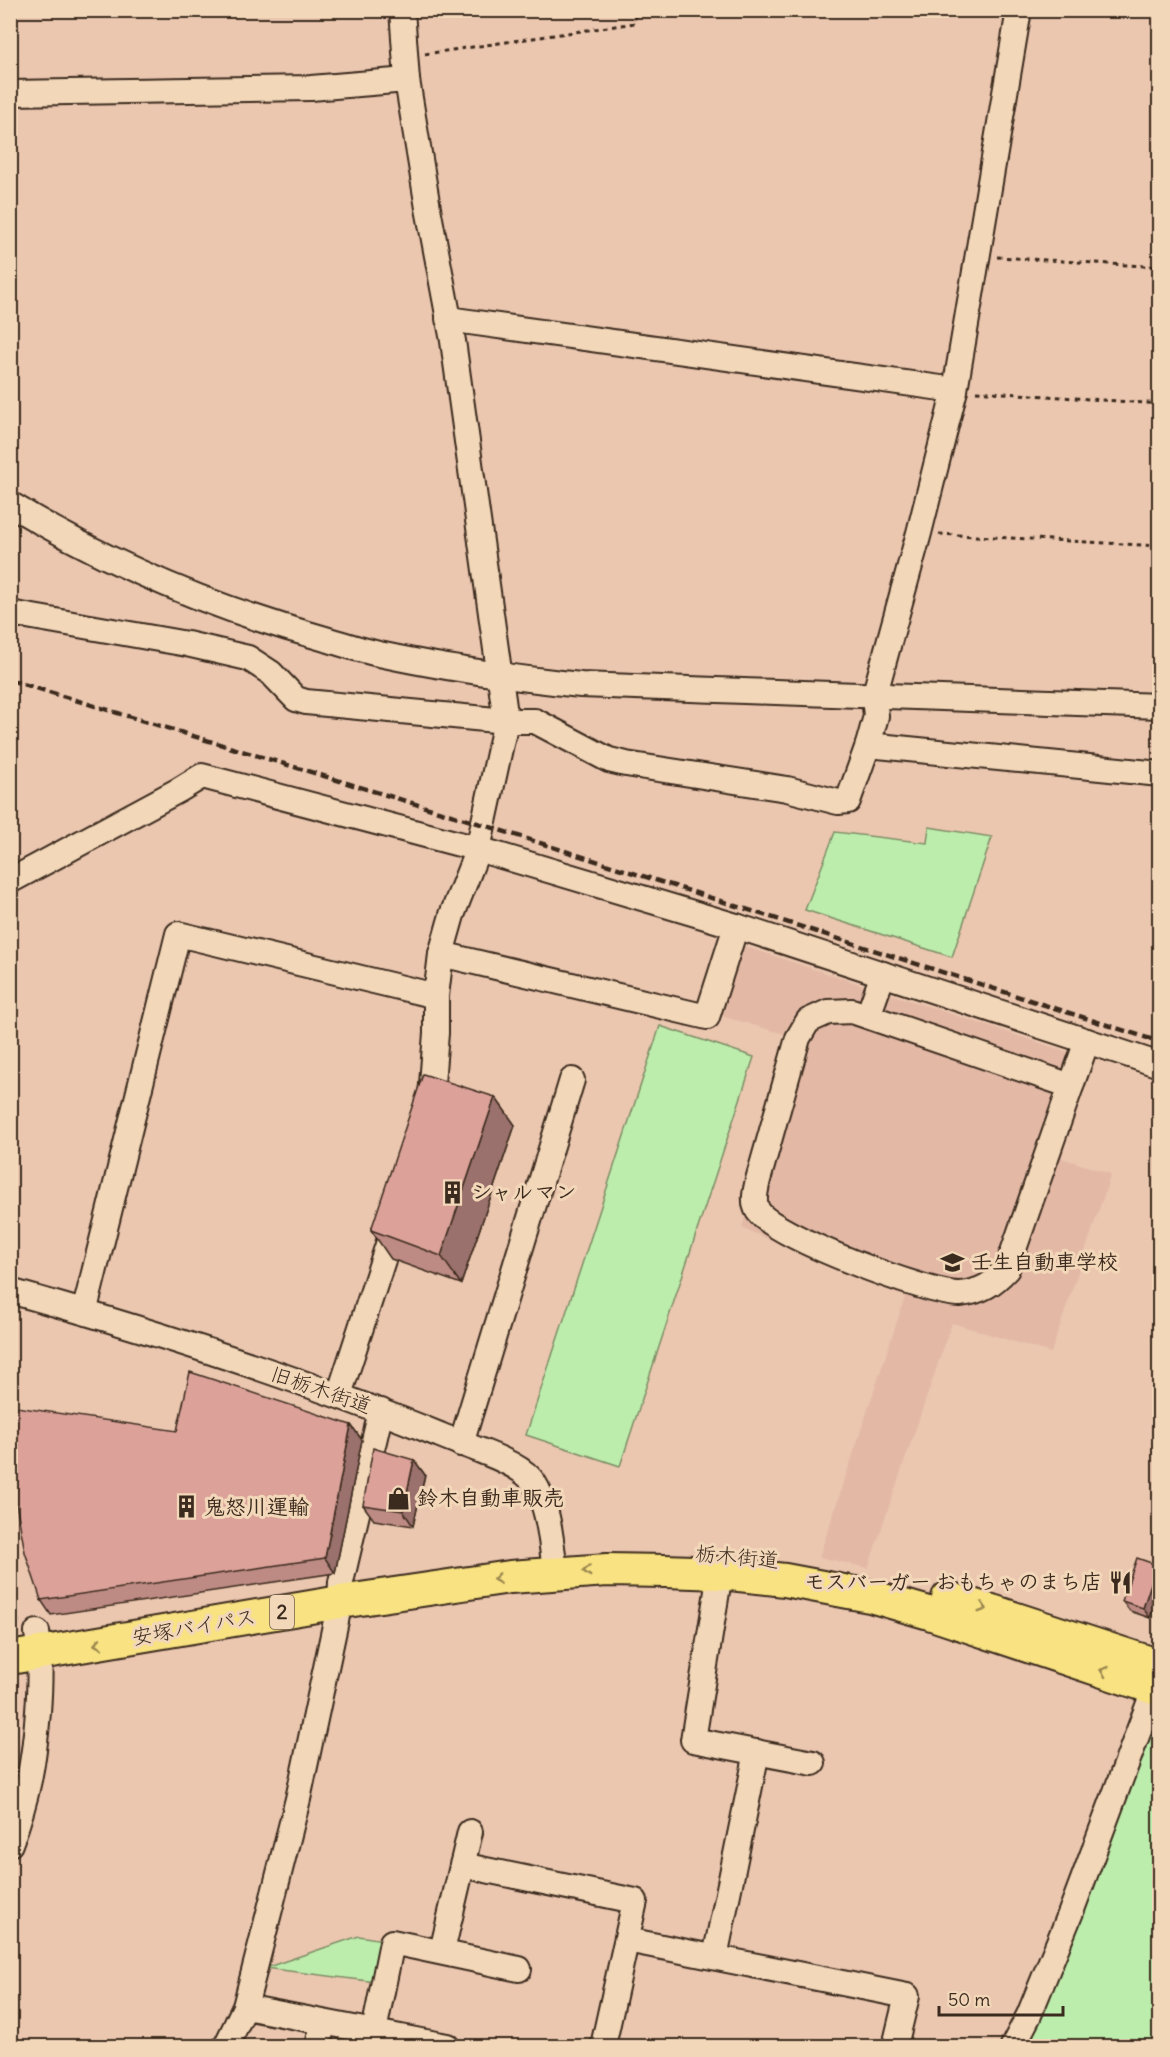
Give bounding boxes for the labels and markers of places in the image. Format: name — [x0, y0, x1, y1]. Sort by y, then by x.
place label: シャルマン — [471, 1178, 576, 1205]
building icon: シャルマン — [440, 1179, 466, 1205]
place label: 壬生自動車学校 — [971, 1248, 1118, 1275]
school or university icon: 壬生自動車学校 — [940, 1249, 966, 1275]
place label: 鈴木自動車販売 — [417, 1484, 564, 1511]
shop icon: 鈴木自動車販売 — [386, 1485, 412, 1511]
place label: 鬼怒川運輸 — [204, 1493, 309, 1520]
building icon: 鬼怒川運輸 — [173, 1494, 199, 1520]
place label: モスバーガー おもちゃのまち店 — [804, 1568, 1102, 1595]
restaurant icon: モスバーガー おもちゃのまち店 — [1107, 1569, 1133, 1595]

